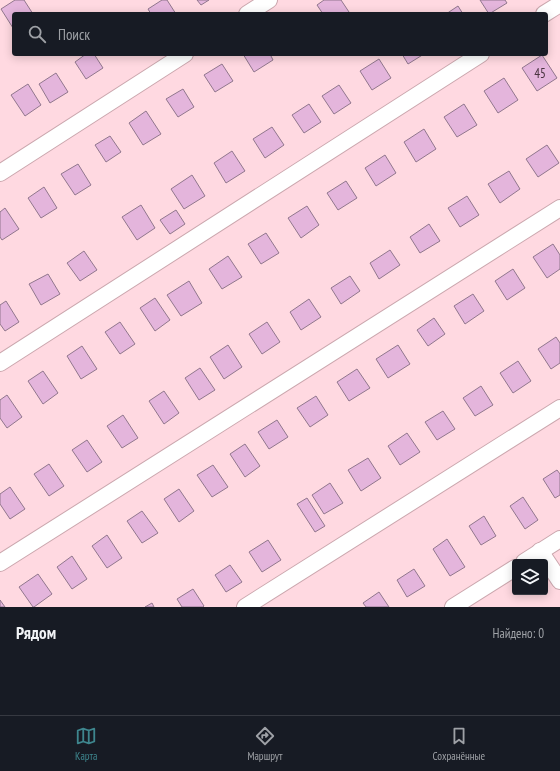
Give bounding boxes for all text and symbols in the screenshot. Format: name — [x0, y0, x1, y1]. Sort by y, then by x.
search box — [12, 12, 548, 56]
icon: search — [26, 23, 48, 45]
text: Поиск — [58, 25, 90, 44]
house number: 45 — [534, 65, 546, 82]
map controls — [512, 559, 548, 595]
button: layers — [512, 559, 548, 595]
text: Рядом — [16, 622, 56, 644]
text: Найдено: 0 — [493, 625, 544, 642]
tab: Карта — [75, 725, 97, 763]
tab: Маршрут — [247, 725, 283, 763]
tab: Сохранённые — [433, 725, 485, 763]

